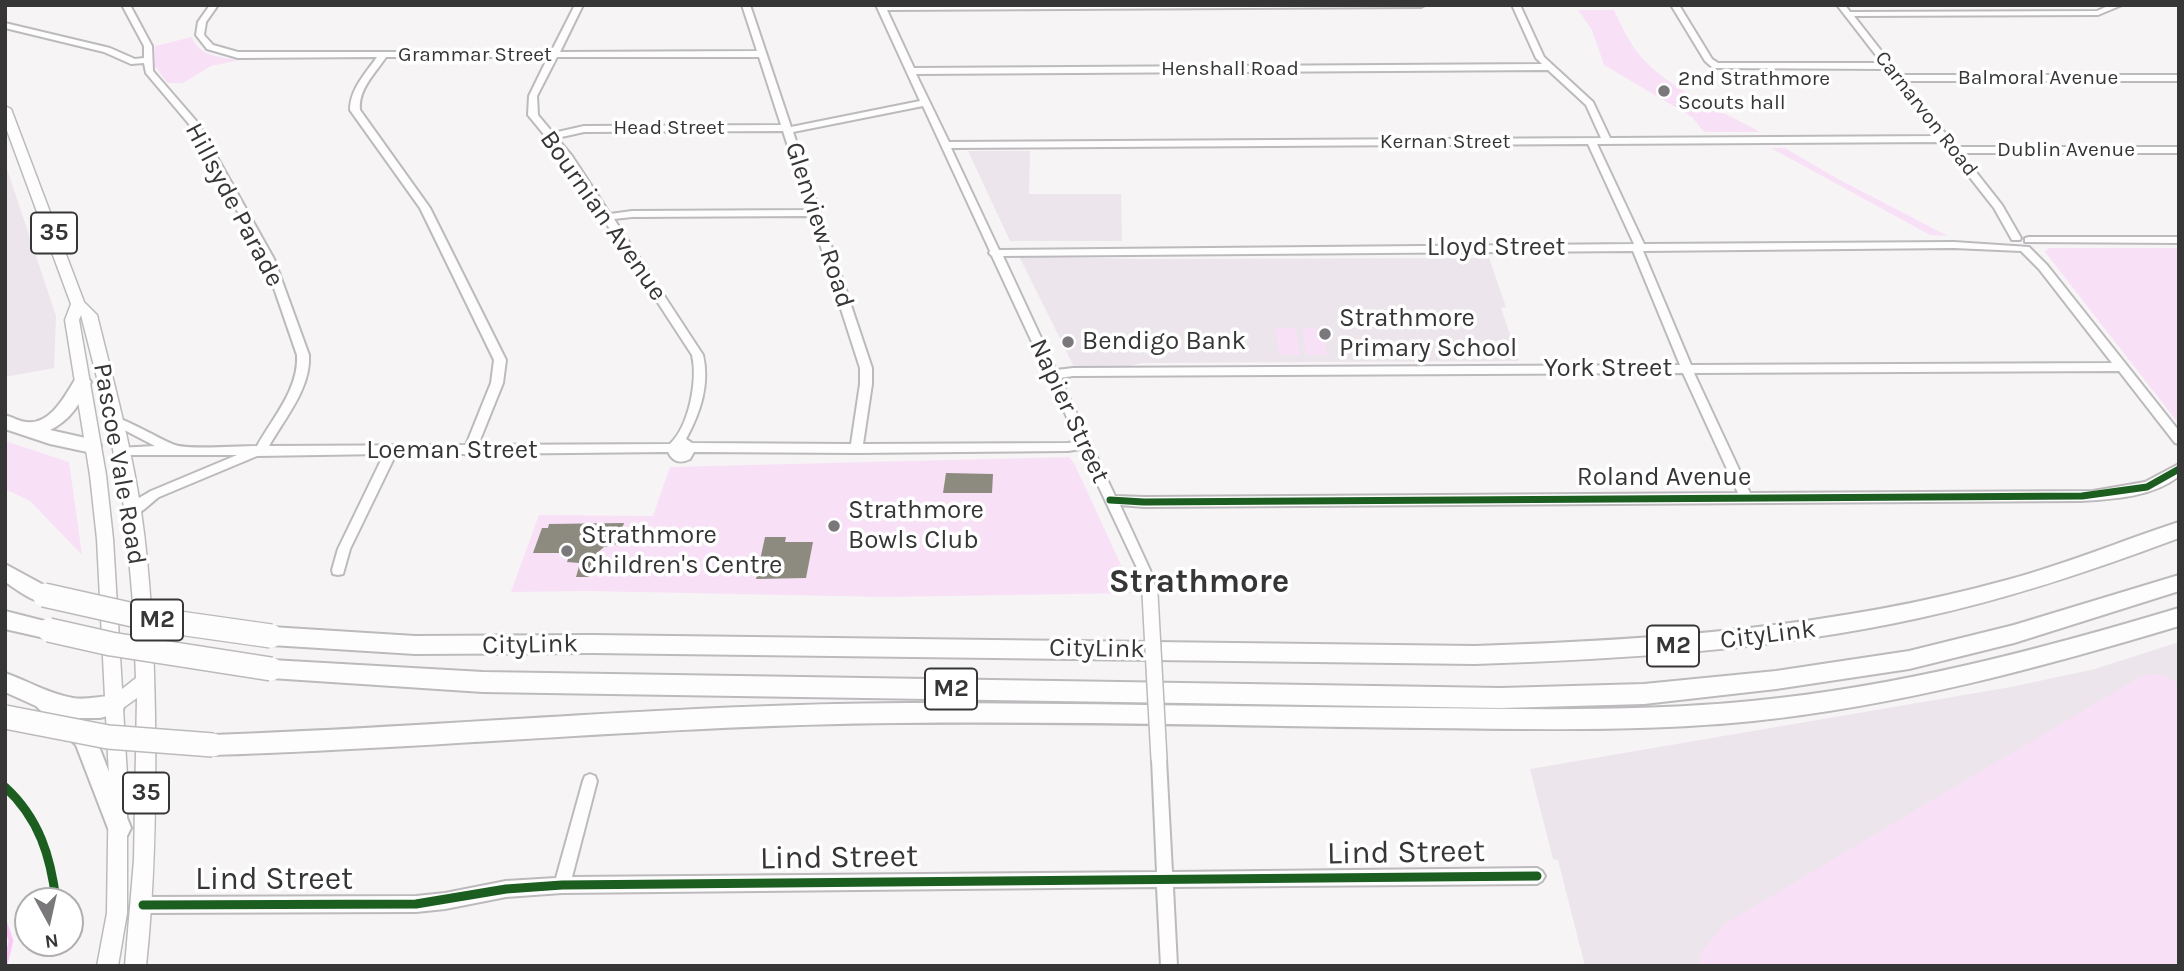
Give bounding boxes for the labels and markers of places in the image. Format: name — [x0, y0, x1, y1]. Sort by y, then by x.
place label: 2nd Strathmore Scouts hall — [1678, 66, 1830, 116]
marker: 2nd Strathmore Scouts hall — [1656, 83, 1672, 99]
place label: Strathmore Primary School — [1339, 303, 1517, 364]
place label: Bendigo Bank — [1082, 326, 1246, 358]
marker: Strathmore Primary School — [1317, 326, 1333, 342]
marker: Bendigo Bank — [1060, 334, 1076, 350]
place label: Strathmore Bowls Club — [848, 495, 984, 556]
marker: Strathmore Bowls Club — [826, 518, 842, 534]
place label: Strathmore Children's Centre — [581, 520, 782, 582]
marker: Strathmore Children's Centre — [559, 543, 575, 559]

